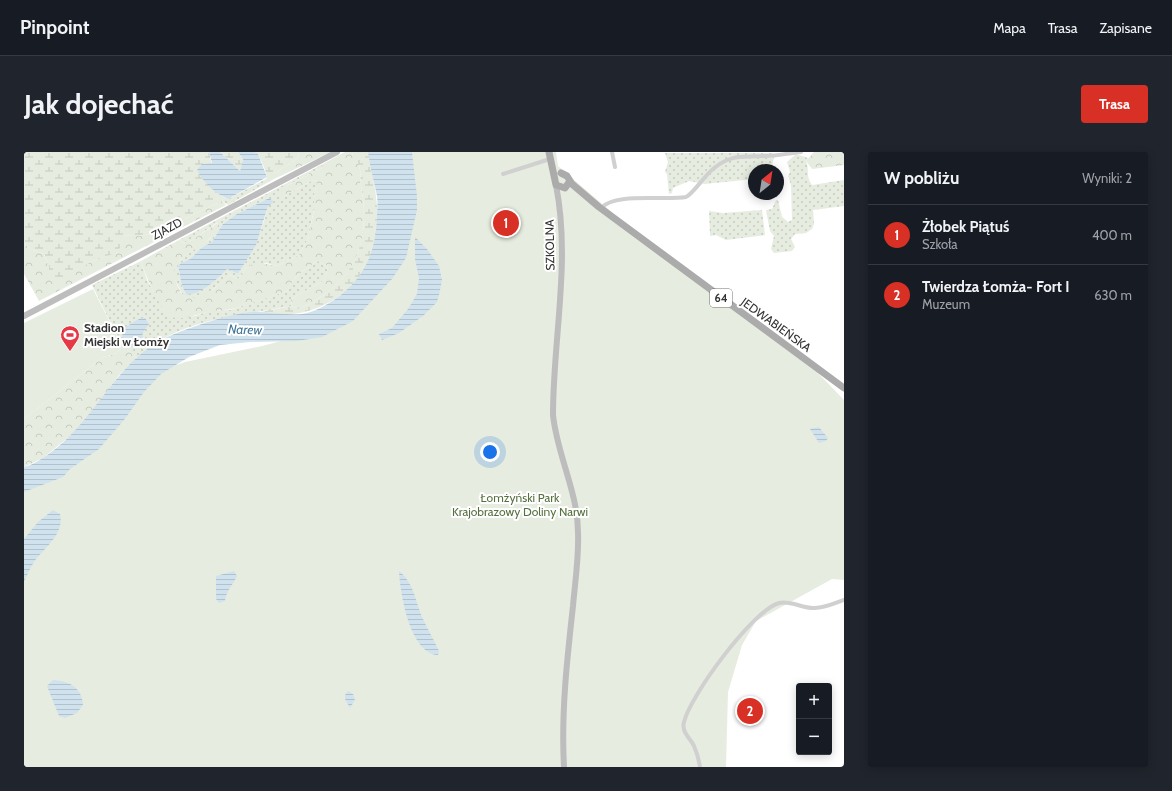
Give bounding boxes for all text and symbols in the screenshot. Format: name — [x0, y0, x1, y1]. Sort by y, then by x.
text: Pinpoint — [20, 16, 89, 39]
text: Mapa — [993, 19, 1026, 37]
text: Trasa — [1048, 19, 1077, 37]
text: Zapisane — [1099, 19, 1152, 37]
button: Trasa — [1081, 85, 1148, 123]
text: Jak dojechać — [24, 87, 173, 121]
north arrow — [748, 164, 784, 200]
text: W pobliżu — [884, 168, 959, 188]
text: Wyniki: 2 — [1082, 170, 1132, 186]
pin: 1 — [493, 208, 519, 238]
street label: ZJAZD — [149, 214, 185, 243]
text: Żłobek Piątuś — [922, 218, 1009, 236]
street label: SZKOLNA — [542, 219, 557, 271]
text: 1 — [895, 227, 899, 243]
text: 400 m — [1092, 227, 1132, 243]
text: Szkoła — [922, 236, 958, 252]
text: Twierdza Łomża- Fort I — [922, 278, 1070, 296]
text: 2 — [894, 287, 900, 303]
text: 630 m — [1094, 287, 1132, 303]
road number: 64 — [710, 289, 732, 307]
street label: JEDWABIEŃSKA — [737, 294, 815, 355]
text: Muzeum — [922, 296, 970, 312]
place label: Stadion Miejski w Łomży — [84, 320, 170, 349]
water label: Narew — [228, 320, 263, 338]
sports icon: Stadion Miejski w Łomży — [59, 324, 81, 352]
your location — [480, 442, 500, 462]
park label: Łomżyński Park Krajobrazowy Doliny Narwi — [452, 490, 588, 519]
map controls — [796, 683, 832, 755]
button: + — [796, 683, 832, 719]
pin: 2 — [737, 696, 763, 726]
button: − — [796, 719, 832, 755]

